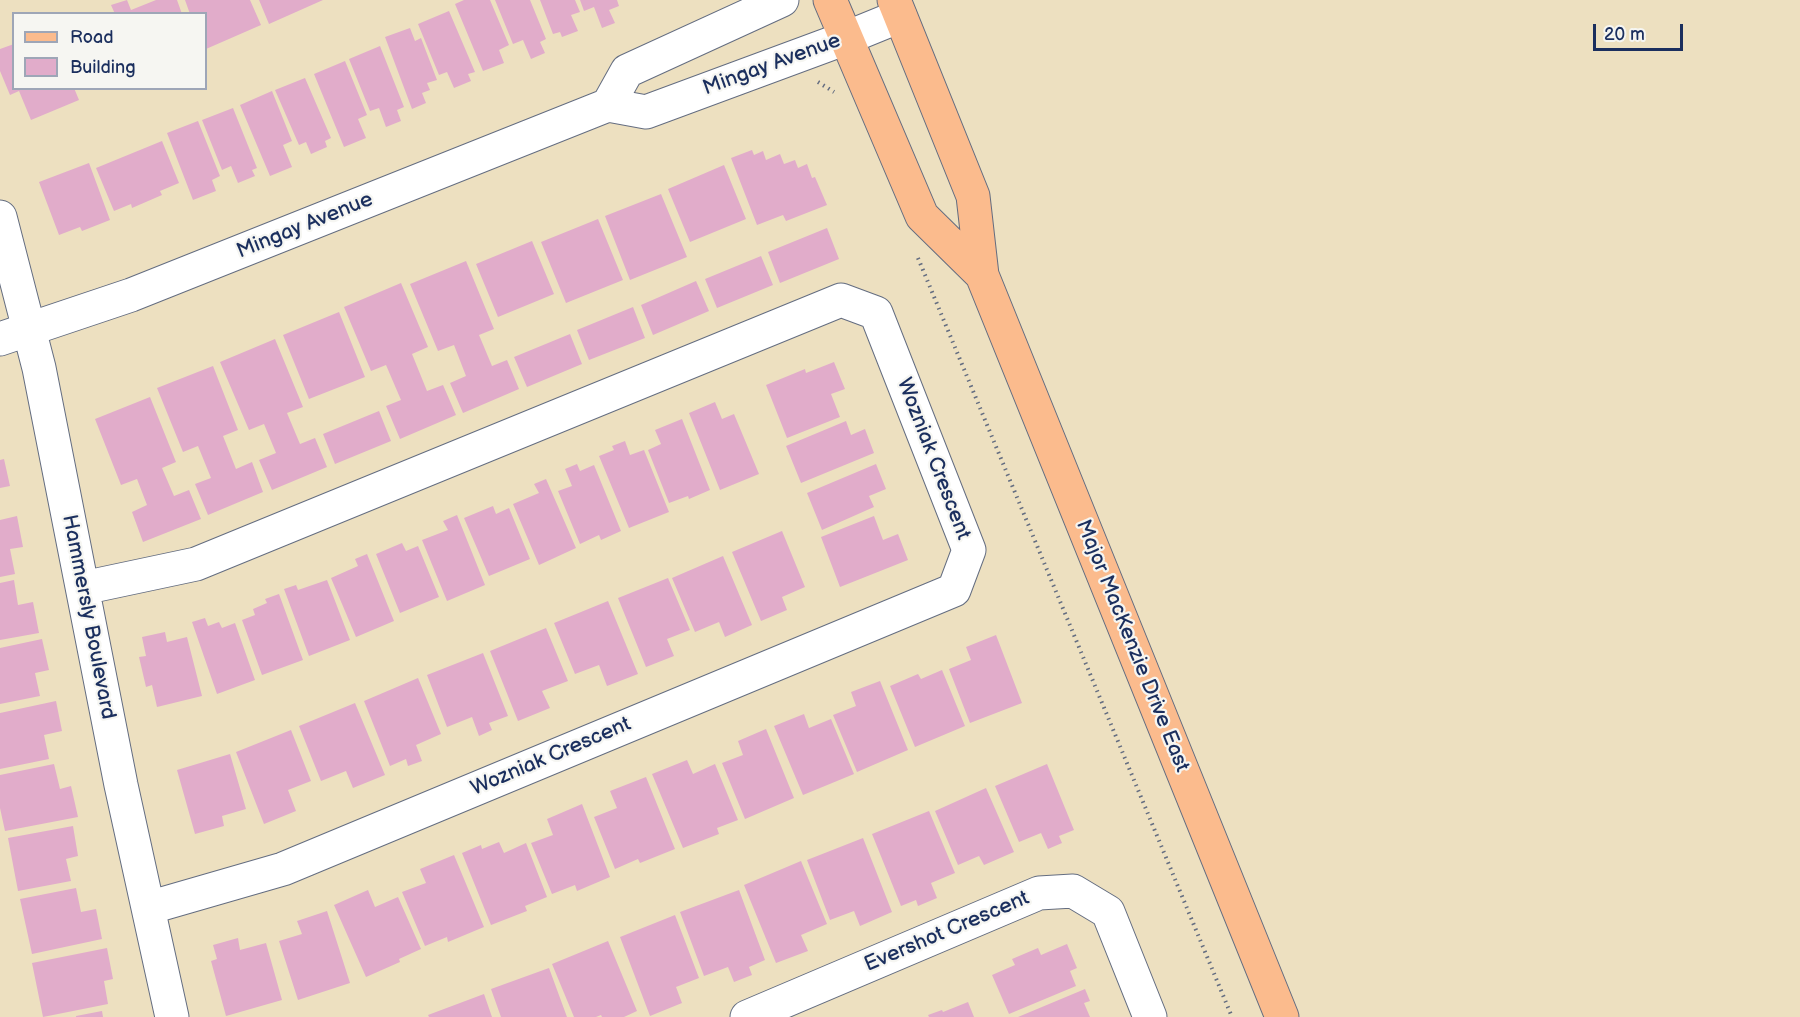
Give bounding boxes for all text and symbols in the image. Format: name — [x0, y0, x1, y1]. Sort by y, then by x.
legend — [12, 12, 207, 90]
scale bar — [1596, 12, 1686, 50]
text: 20 m — [1604, 24, 1645, 45]
text: Road — [70, 27, 114, 48]
street label: Mingay Avenue — [700, 28, 844, 102]
text: Building — [70, 57, 136, 78]
street label: Mingay Avenue — [233, 187, 377, 265]
street label: Wozniak Crescent — [891, 375, 975, 543]
street label: Hammersly Boulevard — [56, 513, 120, 721]
street label: Major MacKenzie Drive East — [1070, 516, 1194, 776]
street label: Wozniak Crescent — [467, 712, 635, 802]
street label: Evershot Crescent — [861, 886, 1033, 978]

